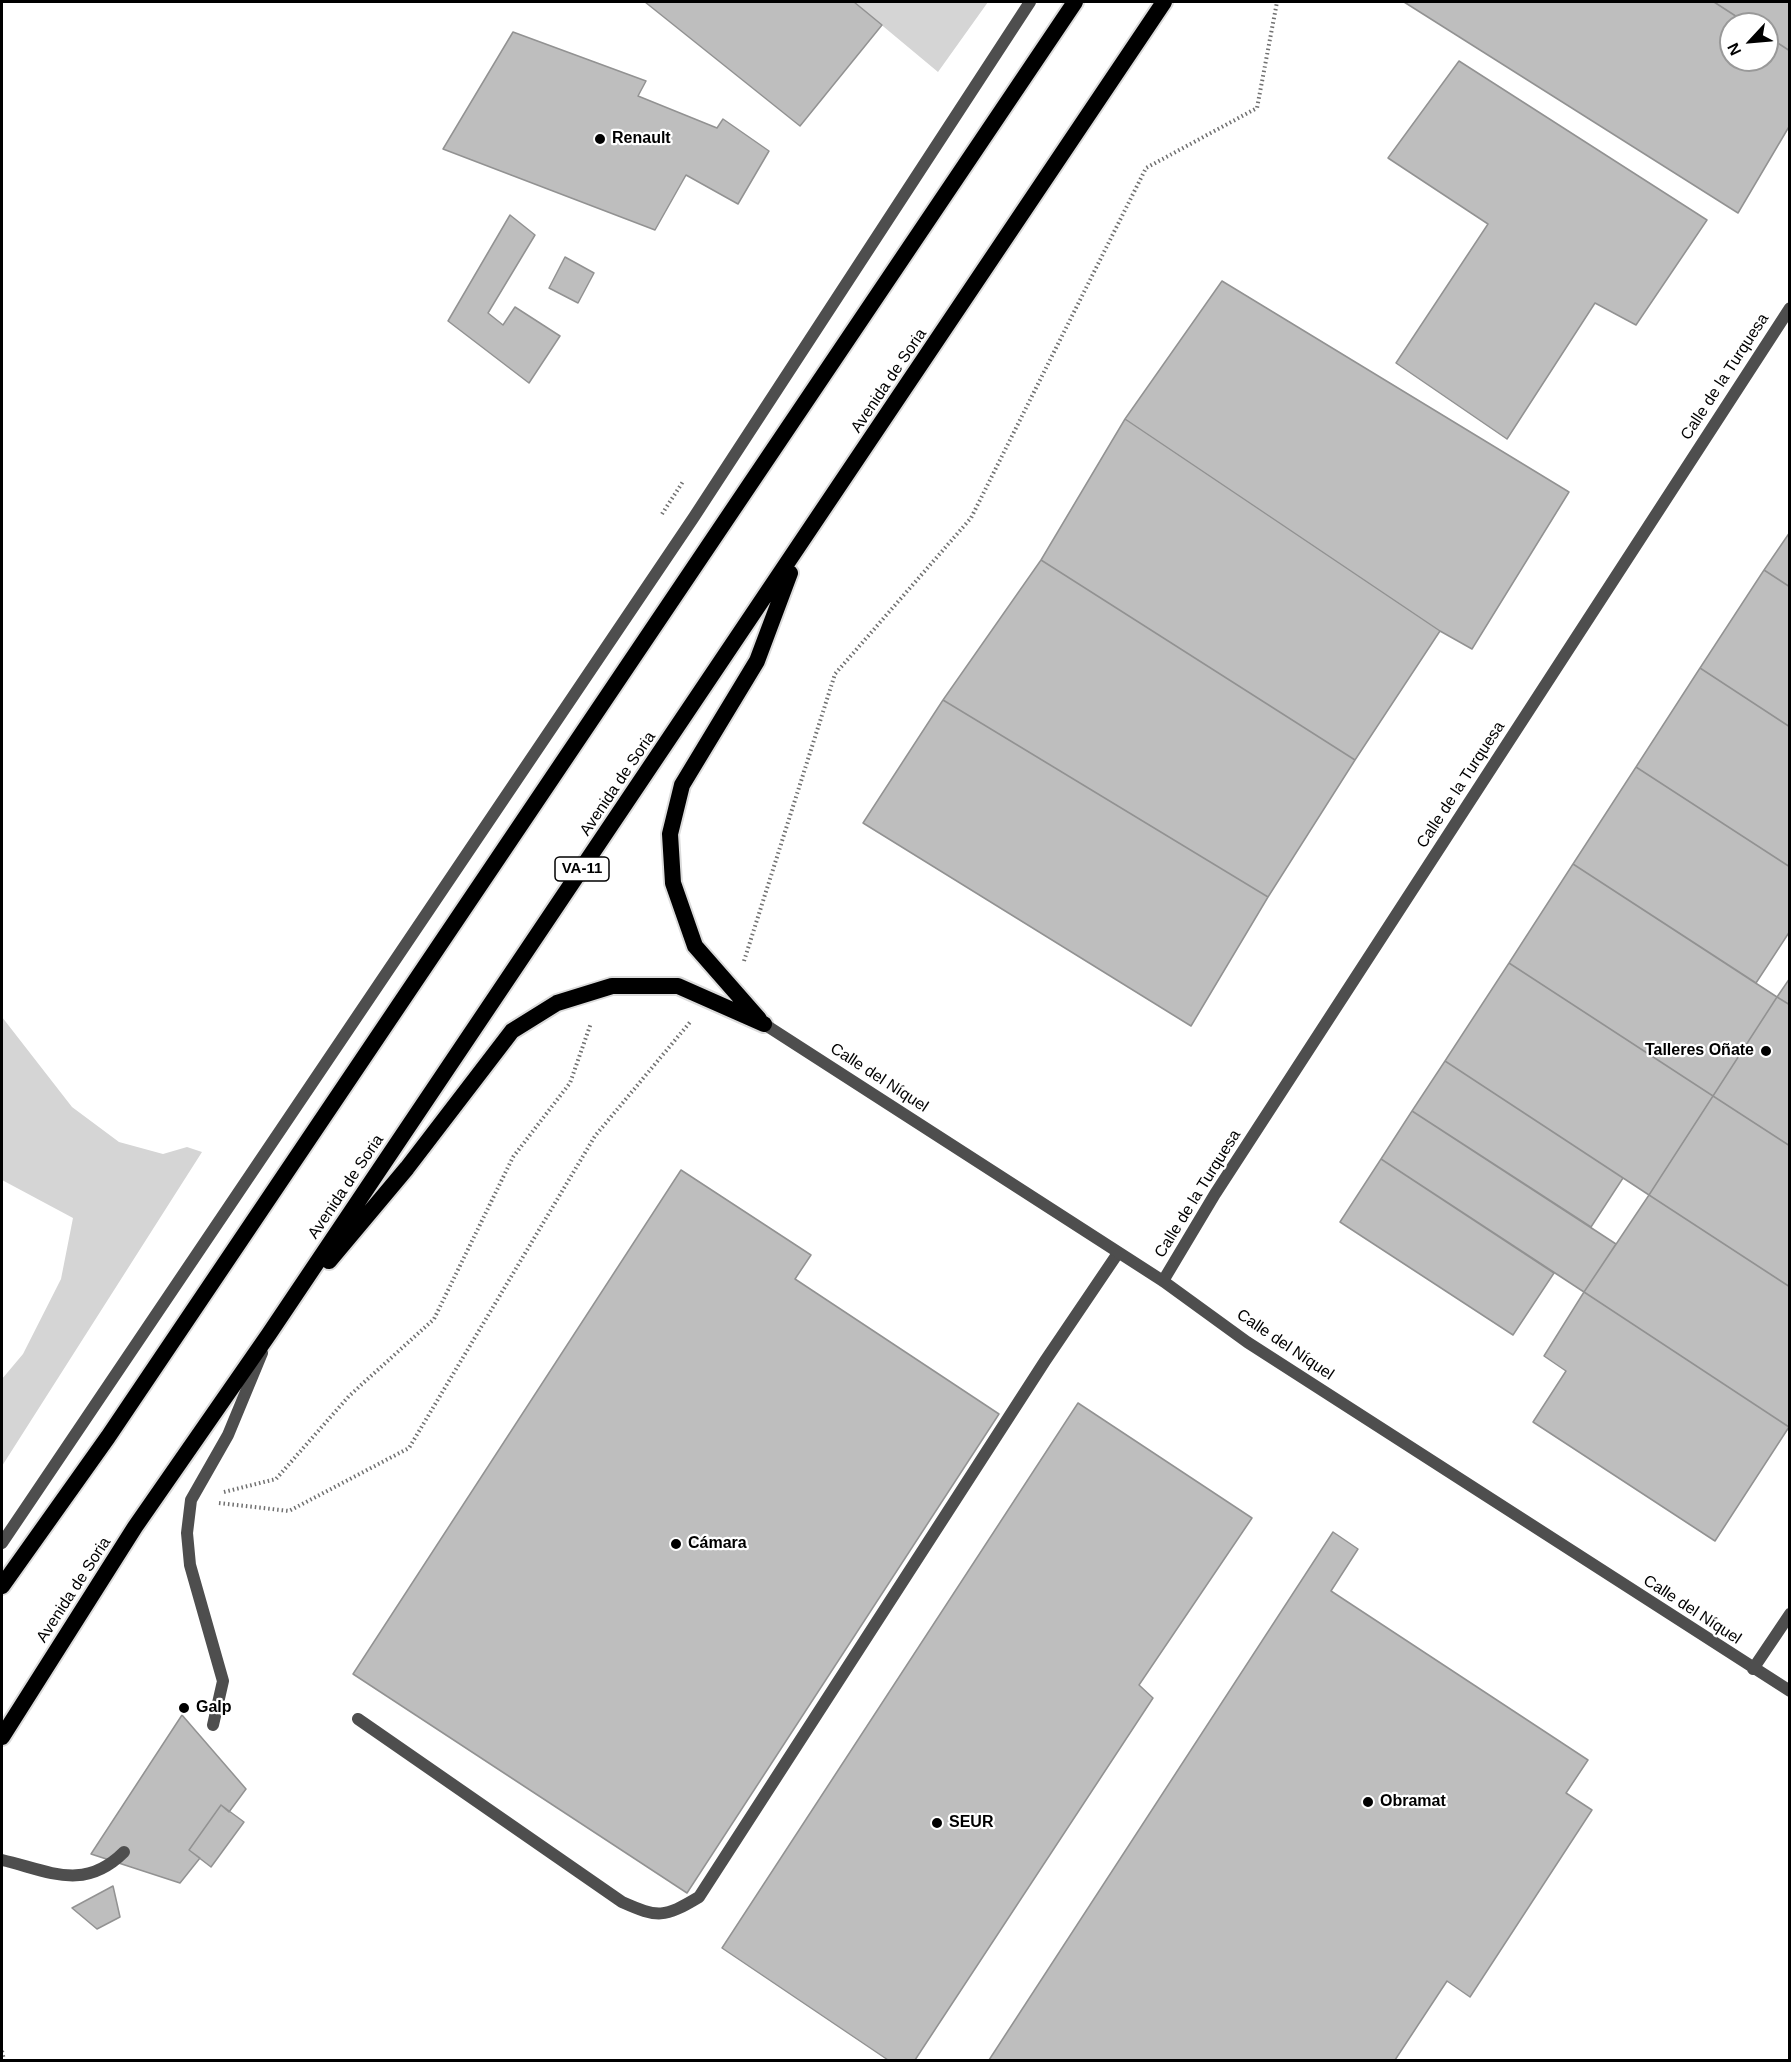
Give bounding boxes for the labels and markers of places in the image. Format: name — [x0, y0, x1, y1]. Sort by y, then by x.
place label: Renault — [612, 129, 671, 149]
marker: Renault — [593, 132, 607, 146]
place label: Talleres Oñate — [1645, 1041, 1754, 1061]
marker: Talleres Oñate — [1759, 1044, 1773, 1058]
place label: Cámara — [688, 1534, 747, 1554]
marker: Cámara — [669, 1537, 683, 1551]
place label: Galp — [196, 1698, 232, 1718]
marker: Galp — [177, 1701, 191, 1715]
place label: Obramat — [1380, 1792, 1446, 1812]
marker: Obramat — [1361, 1795, 1375, 1809]
place label: SEUR — [949, 1813, 993, 1833]
marker: SEUR — [930, 1816, 944, 1830]

